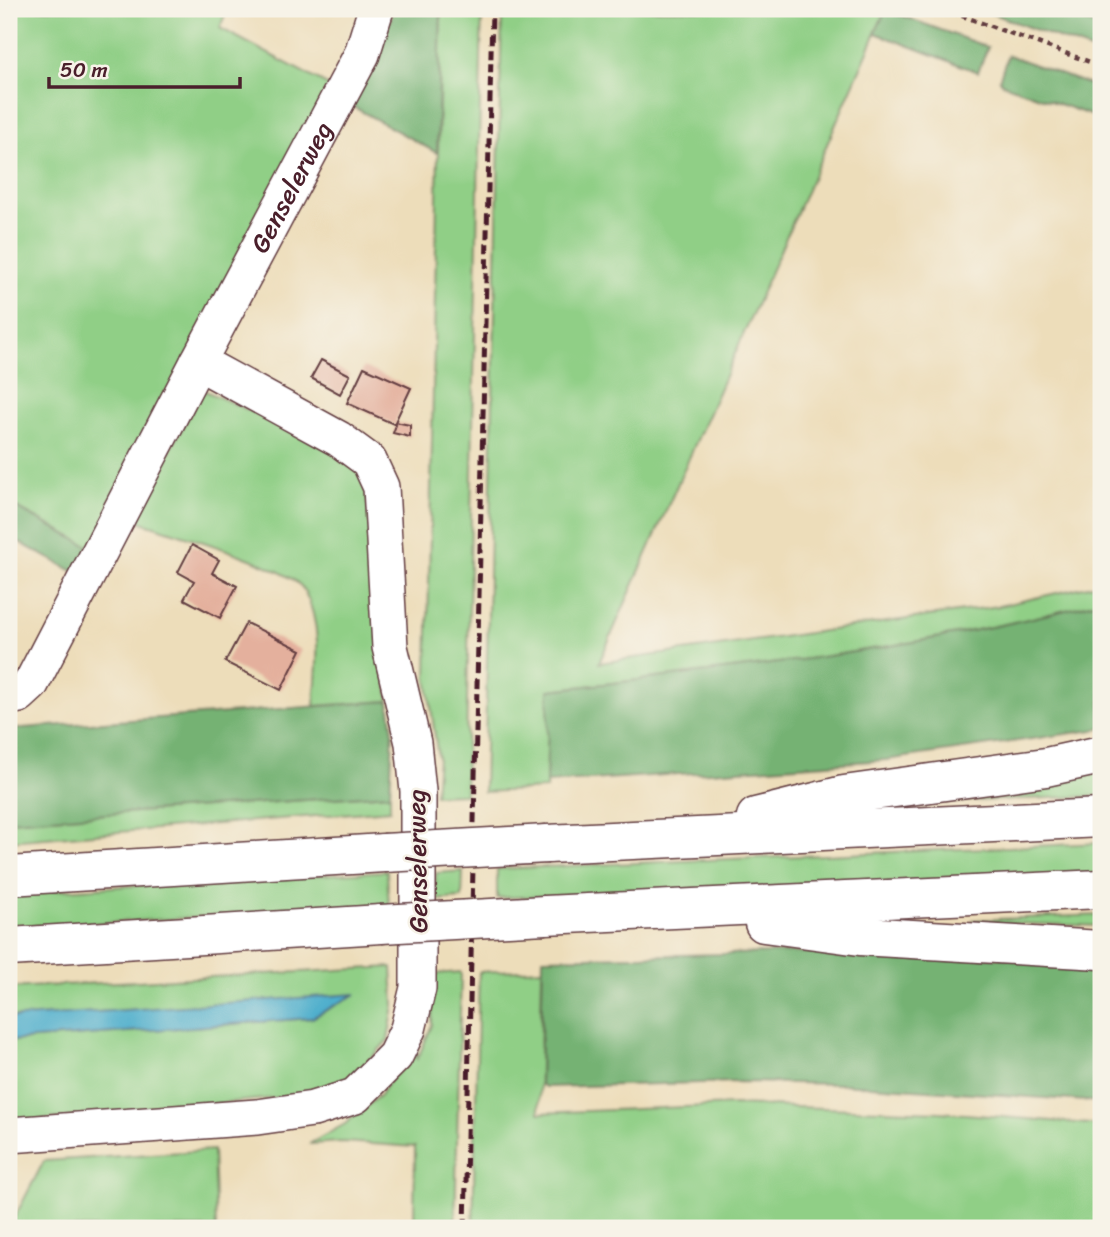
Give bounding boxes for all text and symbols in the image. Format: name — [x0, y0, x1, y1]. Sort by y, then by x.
scale bar — [49, 46, 240, 90]
text: 50 m — [60, 51, 108, 89]
street label: Genselerweg — [237, 113, 345, 261]
street label: Genselerweg — [393, 789, 441, 933]

